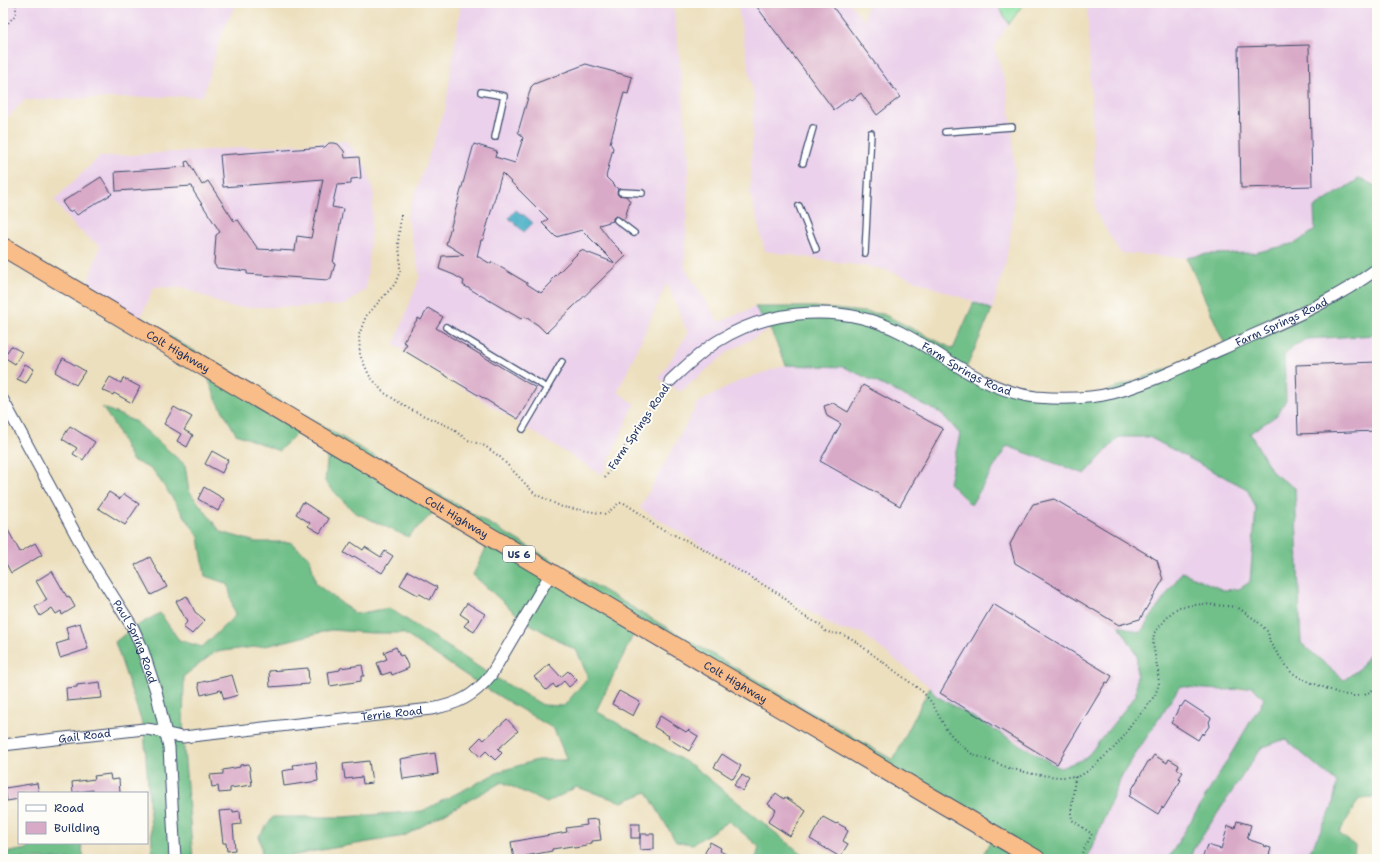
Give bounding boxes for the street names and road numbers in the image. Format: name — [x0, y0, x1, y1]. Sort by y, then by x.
street label: Farm Springs Road — [1233, 294, 1330, 350]
street label: Colt Highway — [144, 327, 213, 376]
street label: Farm Springs Road — [919, 338, 1014, 399]
street label: Farm Springs Road — [605, 381, 673, 473]
street label: Colt Highway — [422, 492, 491, 542]
road number: US 6 — [503, 546, 535, 562]
street label: Paul Spring Road — [110, 597, 161, 685]
street label: Colt Highway — [701, 657, 770, 707]
street label: Terrie Road — [360, 702, 423, 724]
street label: Gail Road — [57, 725, 112, 746]

